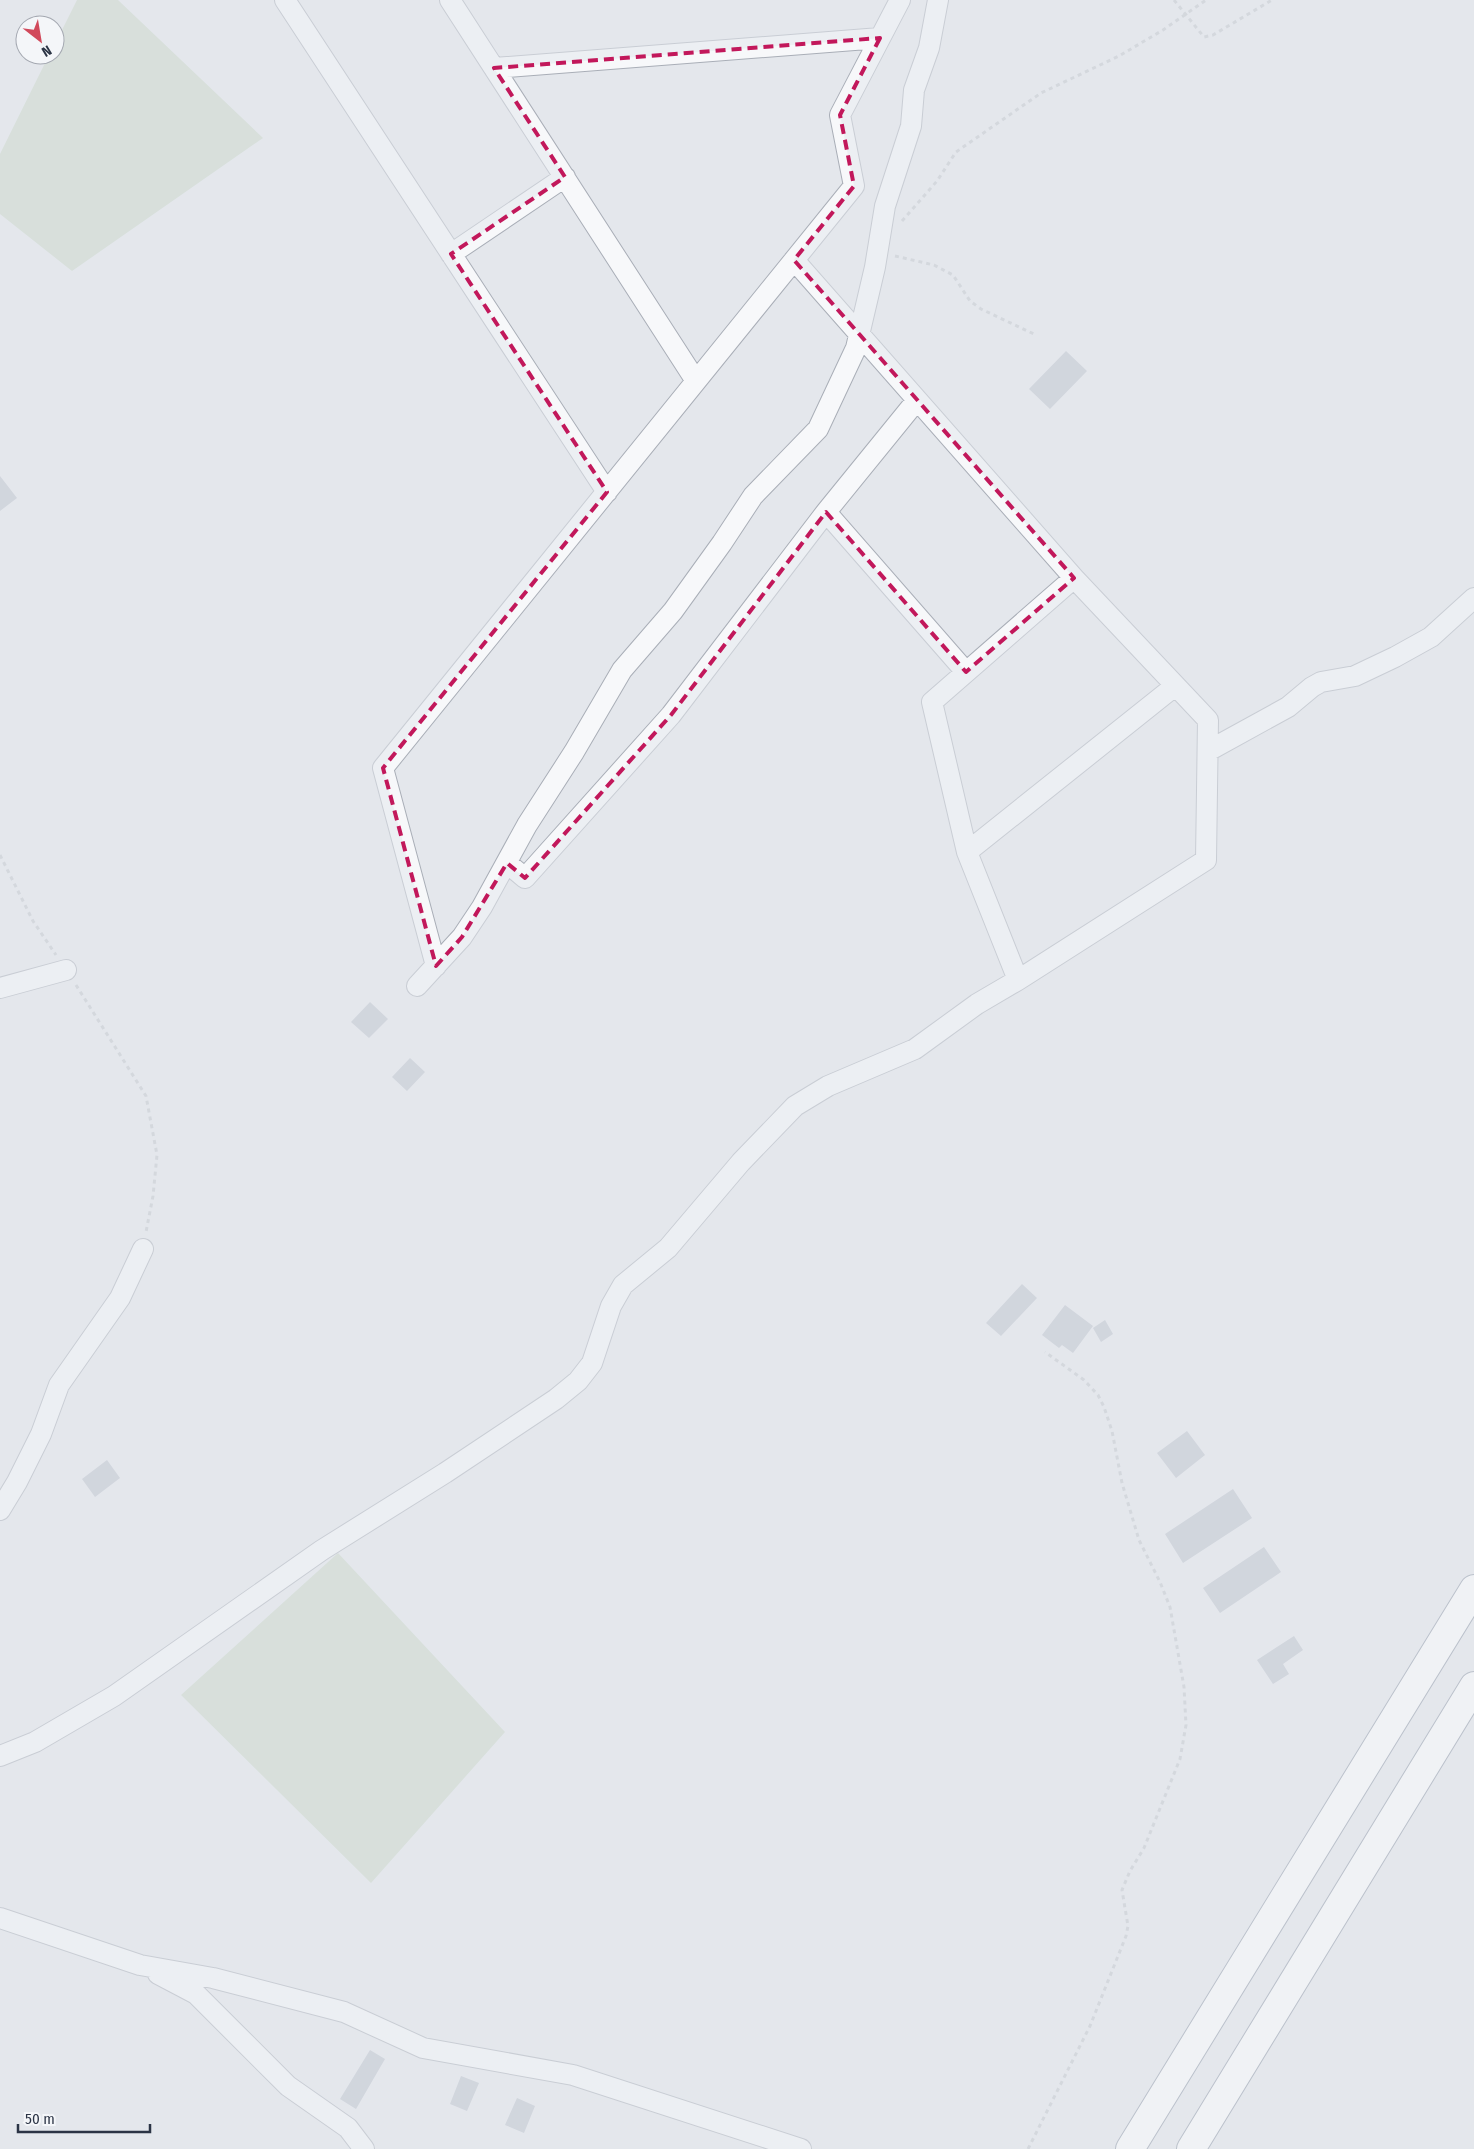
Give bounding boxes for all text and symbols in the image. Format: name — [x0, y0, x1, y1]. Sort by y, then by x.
north arrow — [15, 15, 65, 65]
text: N — [38, 41, 54, 60]
scale bar — [18, 2102, 150, 2134]
text: 50 m — [25, 2110, 55, 2128]

